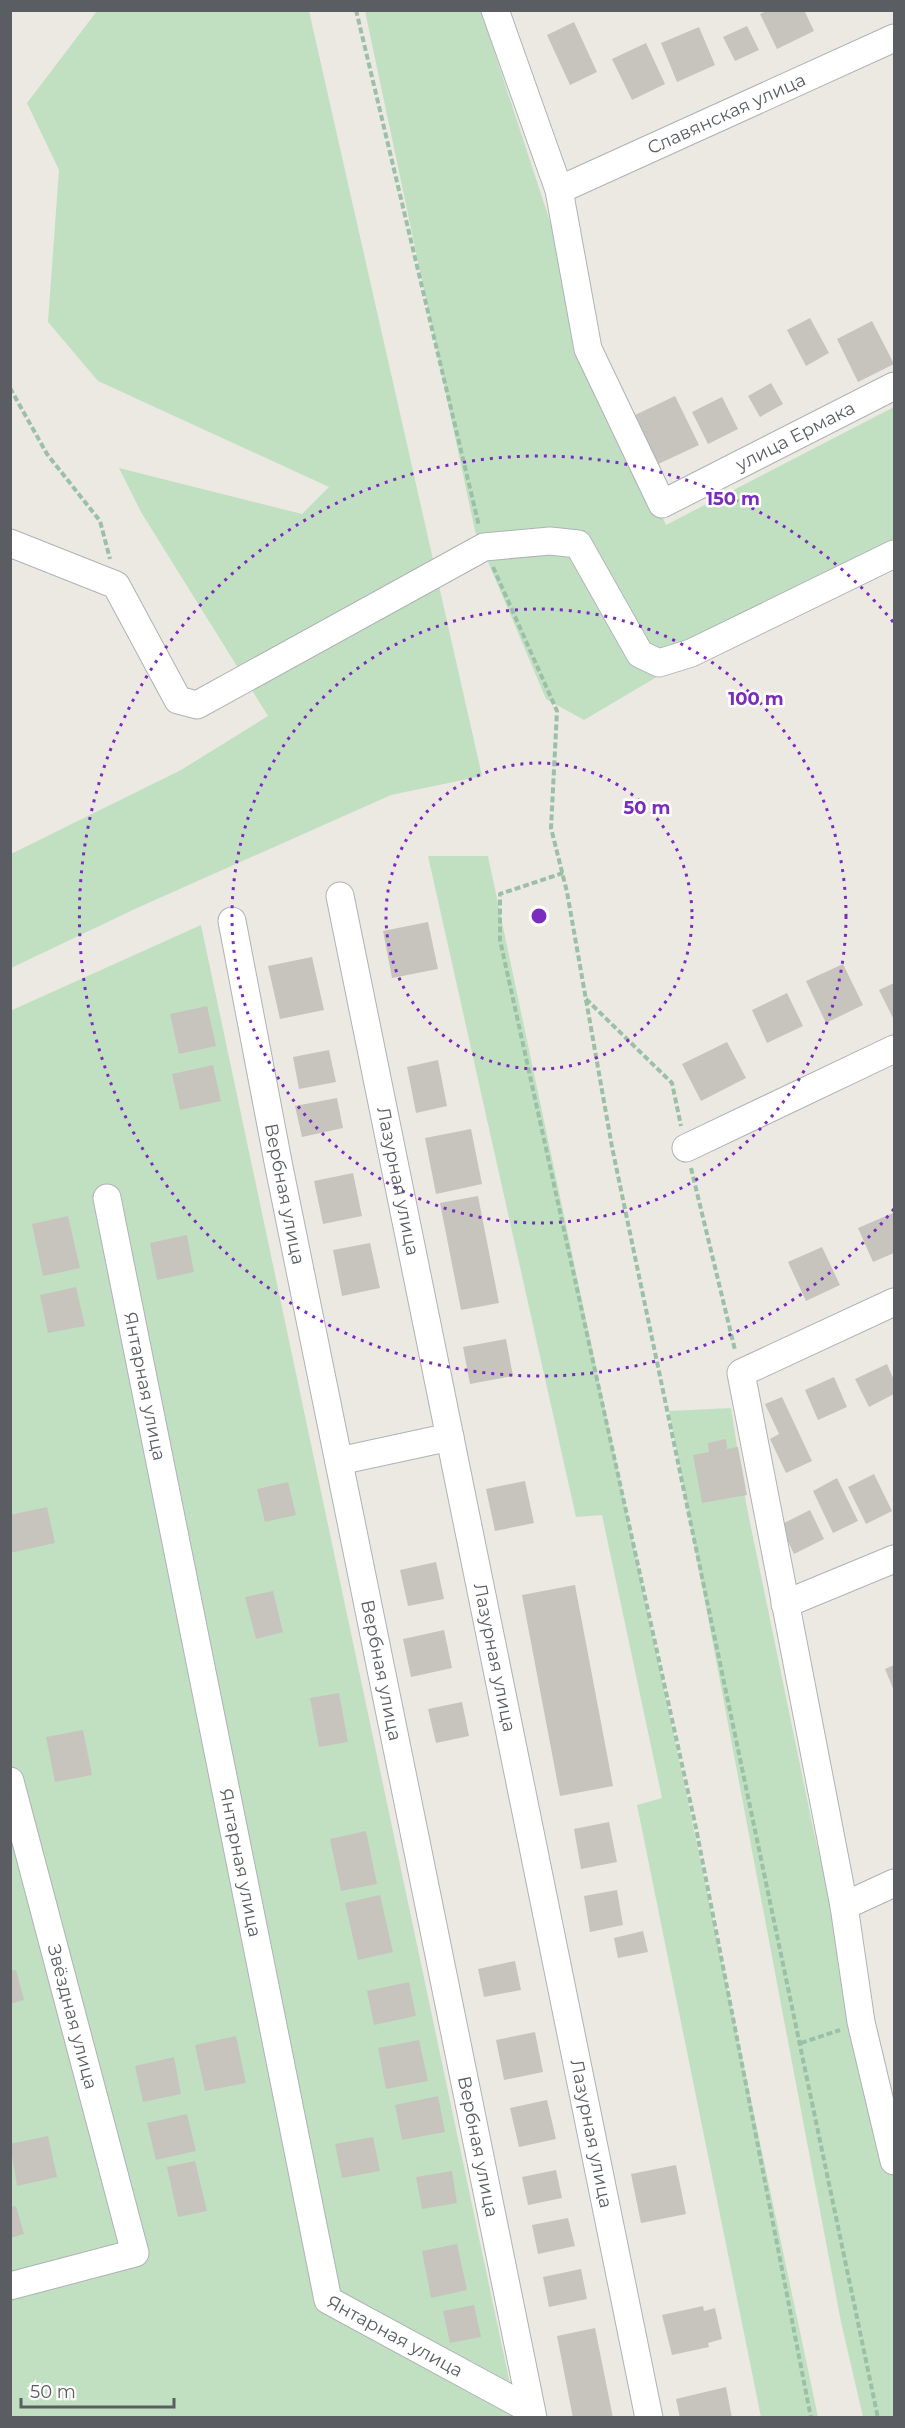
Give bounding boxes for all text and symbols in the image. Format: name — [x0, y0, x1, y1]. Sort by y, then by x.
street label: Славянская улица — [644, 69, 809, 159]
street label: улица Ермака — [731, 397, 859, 476]
text: 150 m — [706, 488, 760, 510]
text: 100 m — [728, 688, 784, 710]
text: 50 m — [624, 797, 670, 819]
centre of rings — [529, 906, 549, 926]
street label: Лазурная улица — [372, 1105, 424, 1257]
street label: Вербная улица — [260, 1122, 310, 1266]
street label: Янтарная улица — [119, 1310, 170, 1463]
street label: Лазурная улица — [469, 1581, 520, 1734]
street label: Вербная улица — [356, 1598, 406, 1743]
street label: Янтарная улица — [215, 1786, 266, 1939]
street label: Звёздная улица — [43, 1942, 102, 2092]
street label: Лазурная улица — [565, 2057, 617, 2210]
street label: Вербная улица — [453, 2074, 503, 2219]
street label: Янтарная улица — [323, 2291, 467, 2382]
scale bar — [21, 2371, 174, 2409]
text: 50 m — [30, 2381, 76, 2403]

